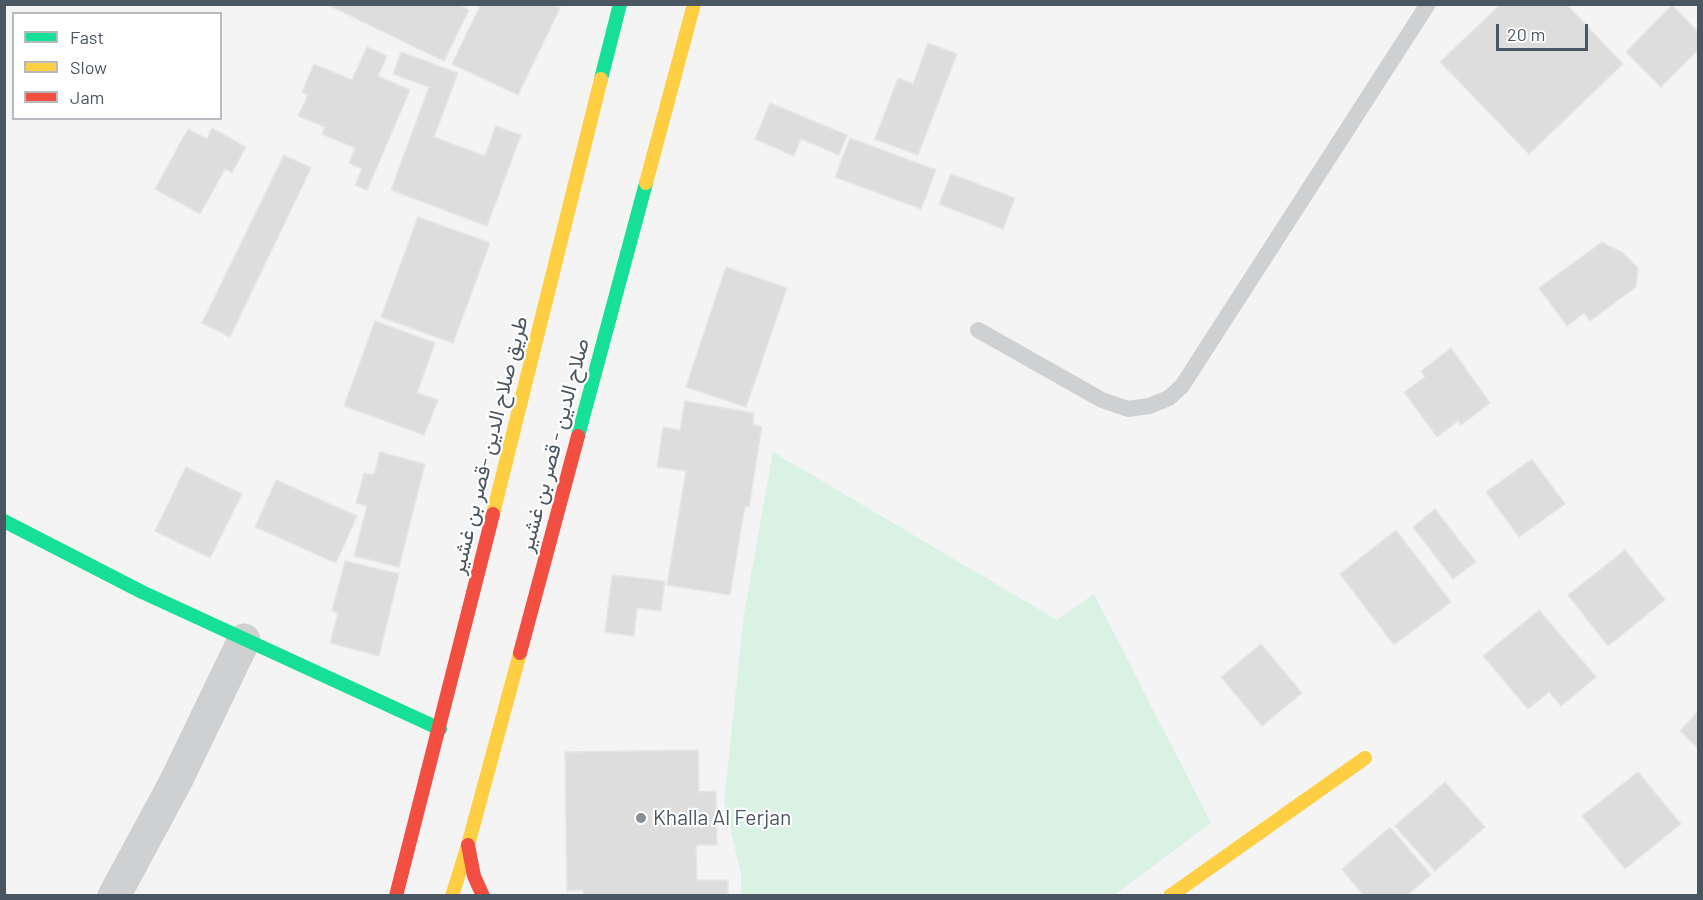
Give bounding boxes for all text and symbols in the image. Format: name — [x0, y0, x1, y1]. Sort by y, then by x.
legend — [12, 12, 222, 120]
scale bar — [1499, 12, 1590, 50]
text: 20 m — [1507, 23, 1545, 45]
text: Fast — [70, 26, 104, 48]
text: Slow — [70, 56, 107, 78]
text: Jam — [70, 86, 104, 108]
street label: طريق صلاح الدين -قصر بن غشير — [445, 313, 533, 577]
street label: صلاح الدين - قصر بن غشير — [513, 335, 595, 555]
place label: Khalla Al Ferjan — [653, 805, 791, 831]
marker: Khalla Al Ferjan — [634, 811, 648, 825]

